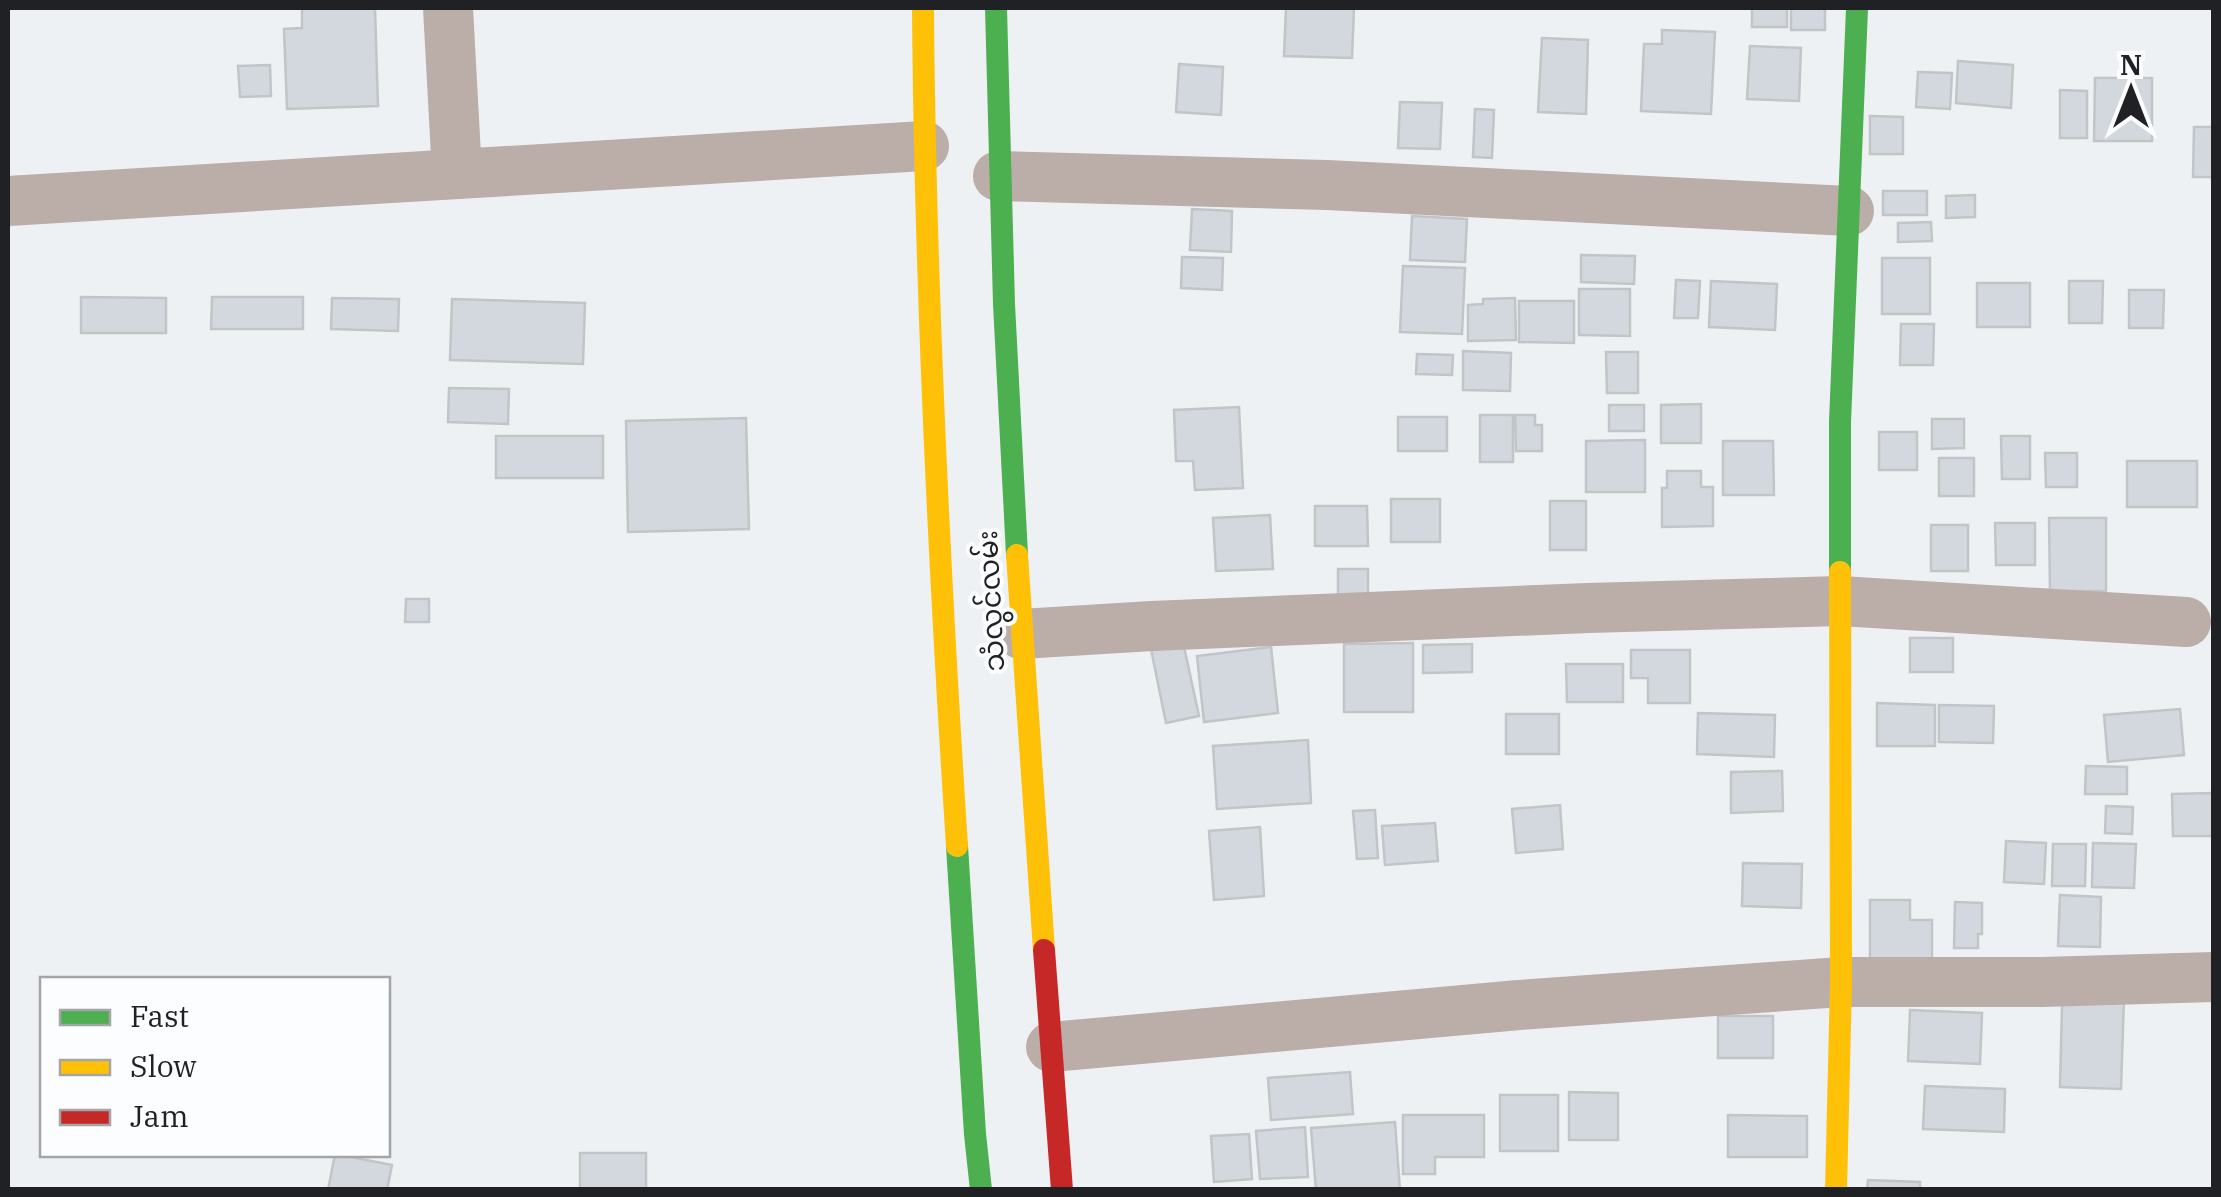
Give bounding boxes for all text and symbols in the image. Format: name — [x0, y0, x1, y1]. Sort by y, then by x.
north arrow — [2081, 40, 2181, 140]
text: N — [2120, 46, 2142, 83]
street label: သံလွင်လမ်း — [968, 529, 1016, 673]
legend — [40, 977, 390, 1157]
text: Fast — [130, 996, 189, 1035]
text: Slow — [130, 1046, 197, 1085]
text: Jam — [130, 1096, 189, 1135]

